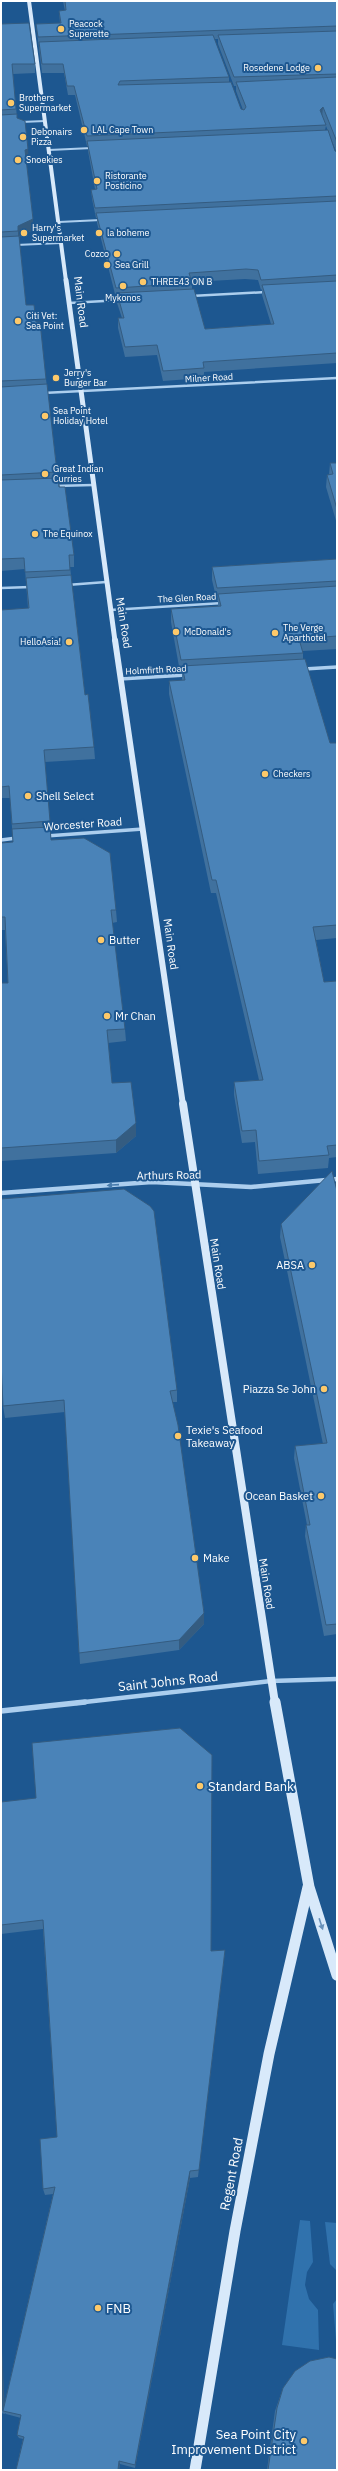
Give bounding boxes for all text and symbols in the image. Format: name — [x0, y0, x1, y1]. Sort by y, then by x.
place label: Peacock Superette — [69, 18, 109, 39]
marker: Peacock Superette — [56, 24, 66, 34]
place label: Rosedene Lodge — [243, 62, 310, 73]
marker: Rosedene Lodge — [313, 63, 323, 73]
place label: Brothers Supermarket — [19, 92, 71, 113]
marker: Brothers Supermarket — [6, 98, 16, 108]
place label: LAL Cape Town — [92, 124, 153, 135]
marker: LAL Cape Town — [79, 125, 89, 135]
place label: Debonairs Pizza — [31, 126, 72, 147]
marker: Debonairs Pizza — [18, 132, 28, 142]
place label: Snoekies — [26, 154, 63, 165]
marker: Snoekies — [13, 155, 23, 165]
place label: Ristorante Posticino — [105, 170, 147, 191]
marker: Ristorante Posticino — [92, 176, 102, 186]
place label: Harry's Supermarket — [32, 222, 84, 243]
place label: la boheme — [107, 227, 150, 238]
marker: Harry's Supermarket — [19, 228, 29, 238]
marker: la boheme — [94, 228, 104, 238]
place label: Cozco — [85, 248, 109, 259]
marker: Cozco — [112, 249, 122, 259]
place label: Sea Grill — [115, 259, 149, 270]
marker: Sea Grill — [102, 260, 112, 270]
street label: Main Road — [71, 275, 91, 329]
place label: THREE43 ON B — [151, 276, 213, 287]
marker: THREE43 ON B — [138, 277, 148, 287]
marker: Mykonos — [118, 281, 128, 291]
place label: Mykonos — [105, 292, 141, 303]
place label: Citi Vet: Sea Point — [26, 310, 64, 331]
marker: Citi Vet: Sea Point — [13, 316, 23, 326]
place label: Jerry's Burger Bar — [64, 367, 108, 388]
street label: Milner Road — [185, 371, 233, 384]
marker: Jerry's Burger Bar — [51, 373, 61, 383]
place label: Sea Point Holiday Hotel — [53, 405, 108, 426]
marker: Sea Point Holiday Hotel — [40, 411, 50, 421]
place label: Great Indian Curries — [53, 463, 104, 484]
marker: Great Indian Curries — [40, 469, 50, 479]
place label: The Equinox — [43, 528, 93, 539]
marker: The Equinox — [30, 529, 40, 539]
street label: The Glen Road — [157, 590, 217, 605]
street label: Main Road — [113, 596, 135, 650]
place label: The Verge Aparthotel — [283, 622, 327, 643]
place label: McDonald's — [184, 626, 231, 637]
marker: McDonald's — [171, 627, 181, 637]
marker: The Verge Aparthotel — [270, 628, 280, 638]
place label: HelloAsia! — [20, 636, 61, 647]
marker: HelloAsia! — [64, 637, 74, 647]
street label: Holmfirth Road — [125, 662, 187, 677]
place label: Checkers — [273, 768, 310, 779]
marker: Checkers — [260, 769, 270, 779]
place label: Shell Select — [36, 789, 94, 803]
marker: Shell Select — [23, 791, 33, 801]
street label: Worcester Road — [43, 814, 123, 834]
street label: Main Road — [160, 917, 182, 971]
place label: Butter — [109, 933, 140, 947]
marker: Butter — [96, 935, 106, 945]
place label: Mr Chan — [115, 1009, 156, 1023]
marker: Mr Chan — [102, 1011, 112, 1021]
street label: Arthurs Road — [136, 1167, 202, 1183]
one-way arrow — [107, 1182, 119, 1189]
street label: Main Road — [207, 1237, 229, 1291]
place label: ABSA — [276, 1258, 304, 1272]
marker: ABSA — [307, 1260, 317, 1270]
place label: Piazza Se John — [243, 1382, 316, 1396]
marker: Piazza Se John — [319, 1384, 329, 1394]
place label: Texie's Seafood Takeaway — [186, 1423, 263, 1450]
marker: Texie's Seafood Takeaway — [173, 1431, 183, 1441]
place label: Ocean Basket — [245, 1489, 313, 1503]
marker: Ocean Basket — [316, 1491, 326, 1501]
place label: Make — [203, 1551, 229, 1565]
marker: Make — [190, 1553, 200, 1563]
street label: Main Road — [256, 1557, 278, 1611]
street label: Saint Johns Road — [117, 1668, 219, 1695]
place label: Standard Bank — [208, 1778, 294, 1795]
marker: Standard Bank — [195, 1781, 205, 1791]
one-way arrow — [318, 1918, 324, 1930]
street label: Regent Road — [216, 2136, 247, 2212]
place label: FNB — [106, 2300, 131, 2317]
marker: FNB — [93, 2303, 103, 2313]
place label: Sea Point City Improvement District — [171, 2426, 296, 2458]
marker: Sea Point City Improvement District — [299, 2436, 309, 2446]

